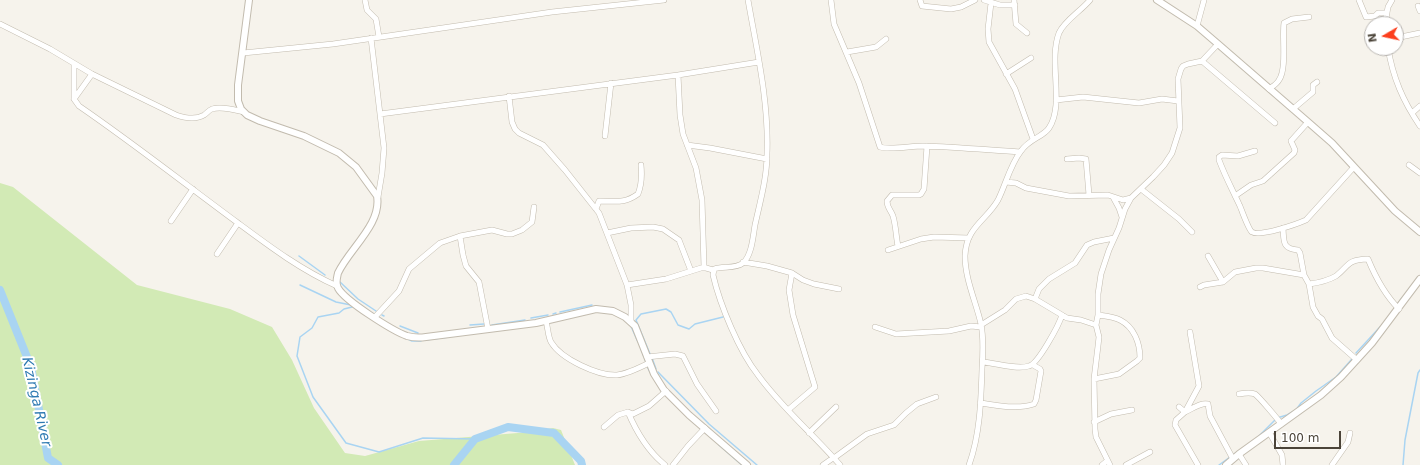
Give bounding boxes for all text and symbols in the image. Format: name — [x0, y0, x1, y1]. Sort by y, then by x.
north arrow — [1364, 16, 1404, 56]
text: N — [1366, 32, 1380, 43]
water label: Kizinga River — [18, 356, 54, 448]
scale bar — [1276, 423, 1343, 449]
text: 100 m — [1281, 431, 1319, 445]

